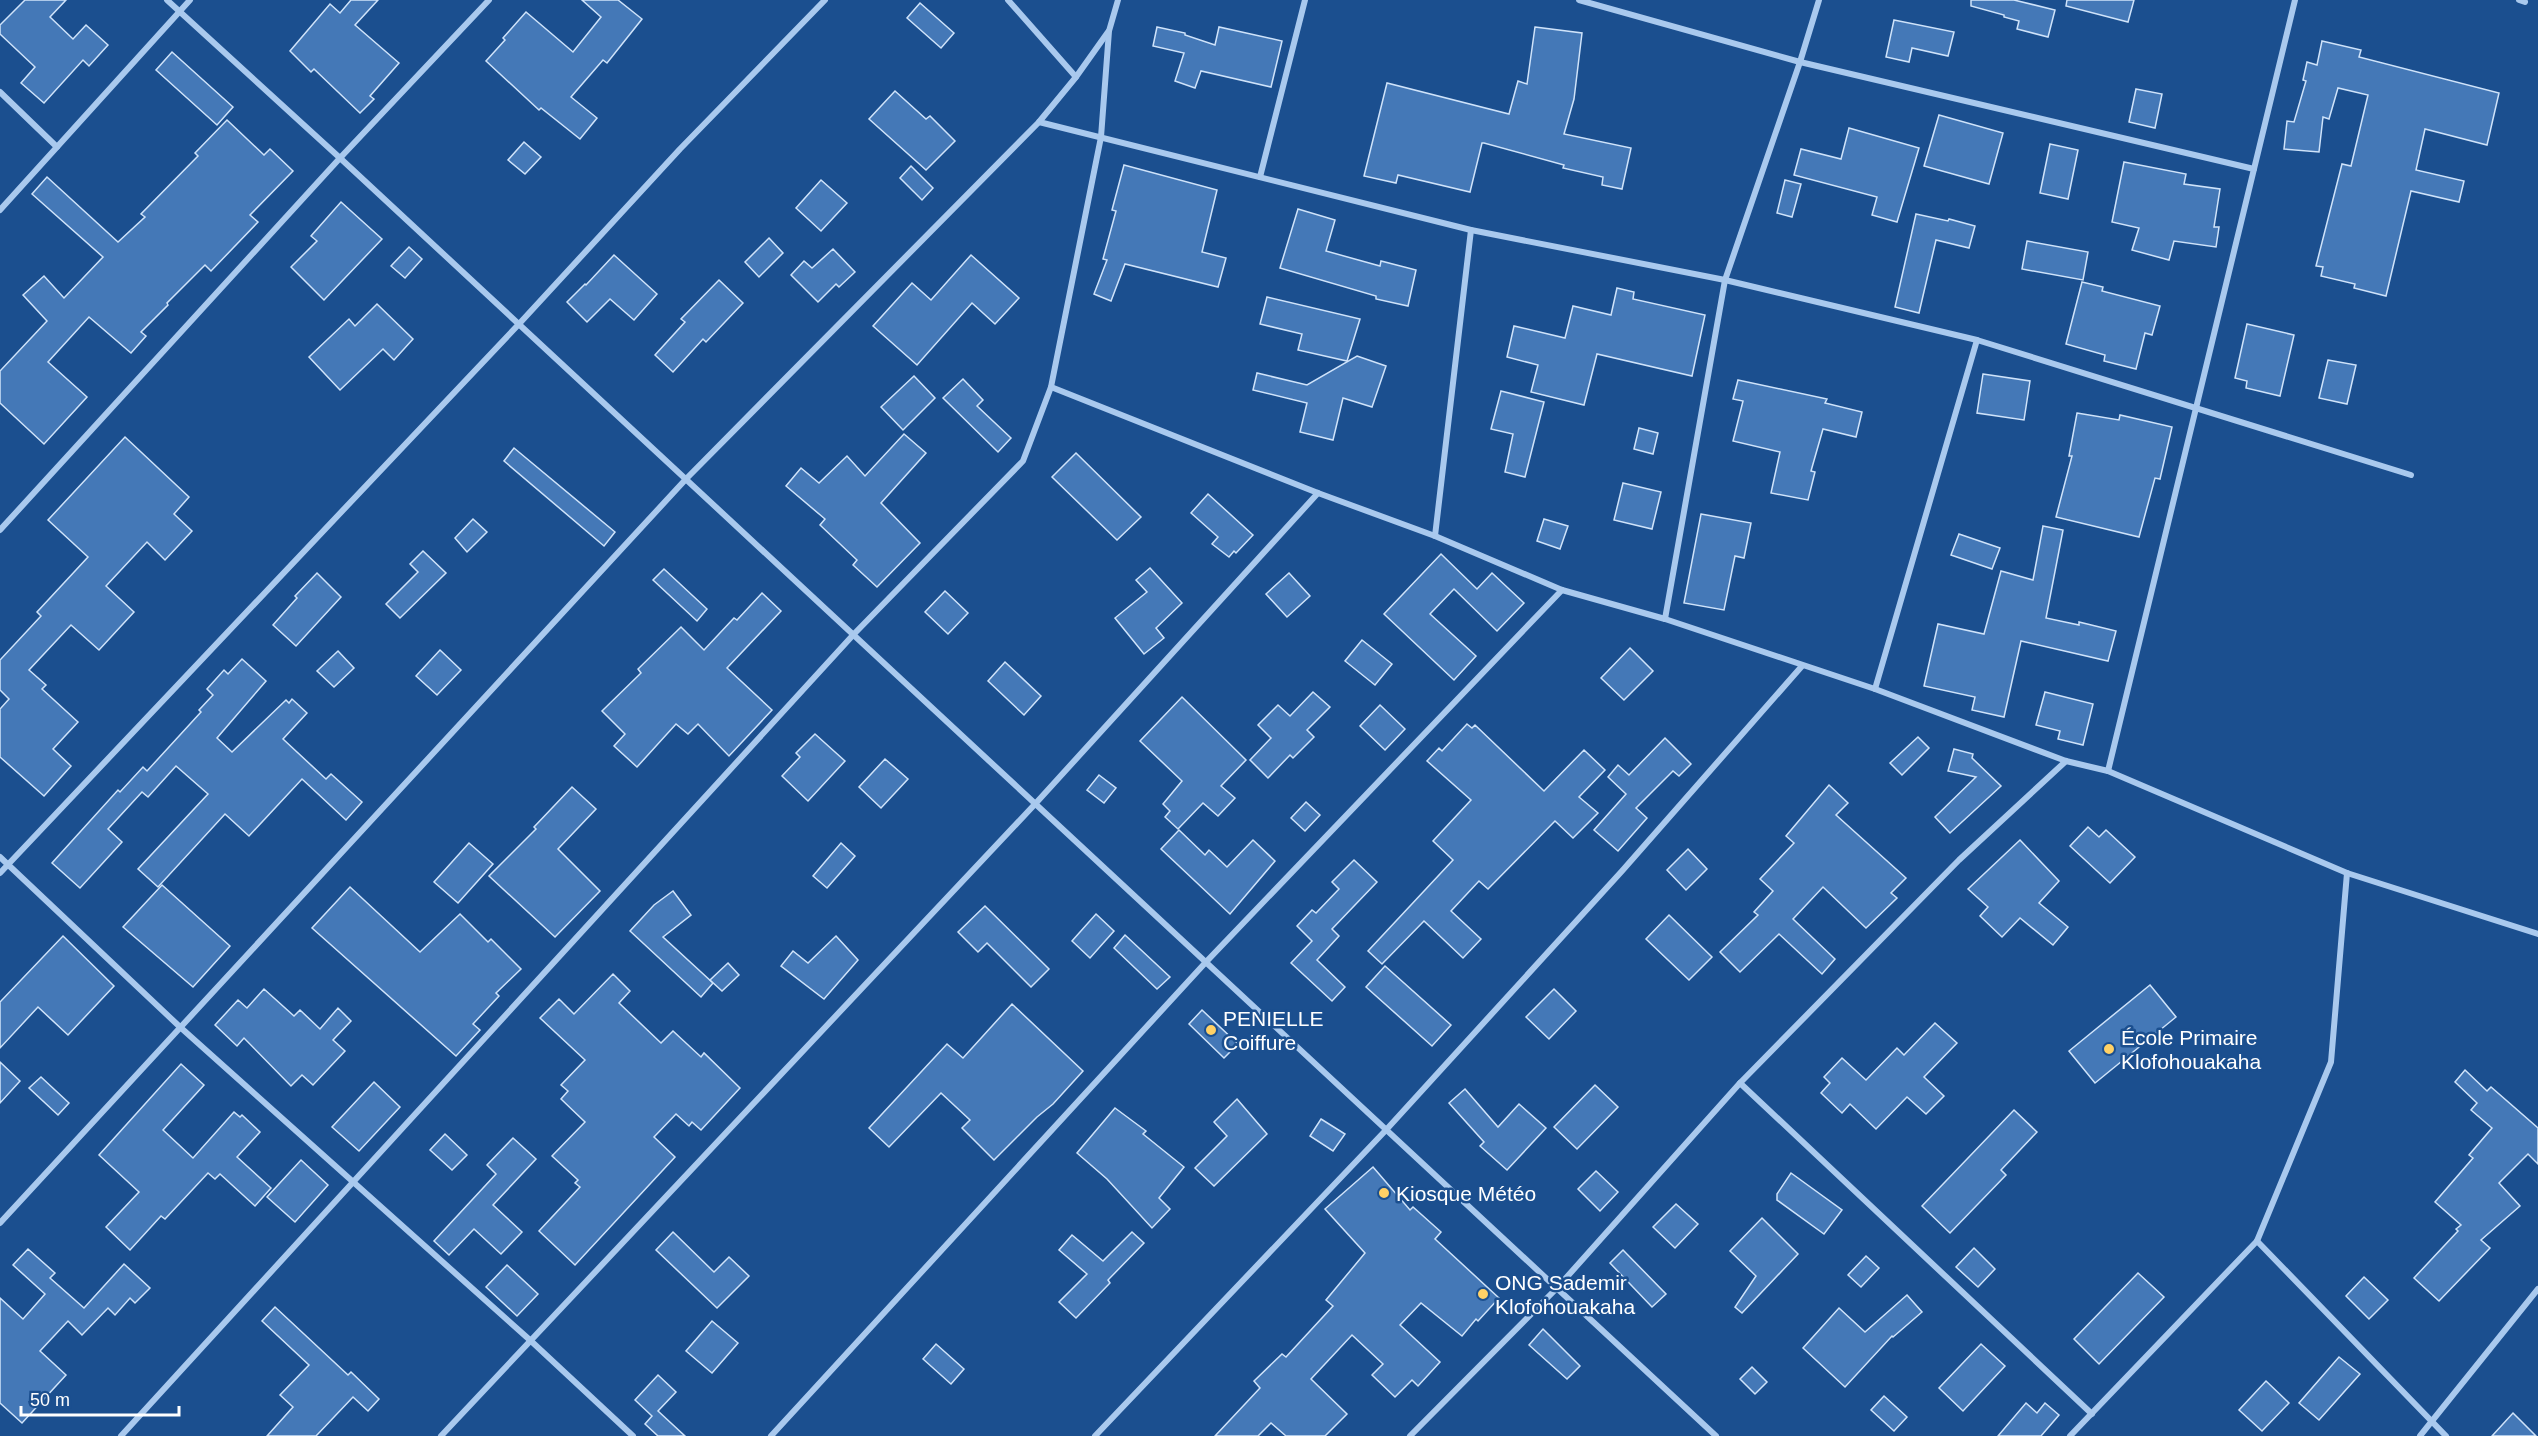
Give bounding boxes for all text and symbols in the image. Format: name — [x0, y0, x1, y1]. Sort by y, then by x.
place label: PENIELLE Coiffure — [1223, 1007, 1323, 1054]
marker: PENIELLE Coiffure — [1204, 1023, 1218, 1037]
place label: École Primaire Klofohouakaha — [2121, 1026, 2261, 1073]
marker: École Primaire Klofohouakaha — [2102, 1042, 2116, 1056]
place label: Kiosque Météo — [1396, 1182, 1536, 1205]
marker: Kiosque Météo — [1377, 1186, 1391, 1200]
place label: ONG Sademir Klofohouakaha — [1495, 1271, 1635, 1318]
marker: ONG Sademir Klofohouakaha — [1476, 1287, 1490, 1301]
scale bar — [21, 1379, 178, 1417]
text: 50 m — [30, 1390, 70, 1410]

